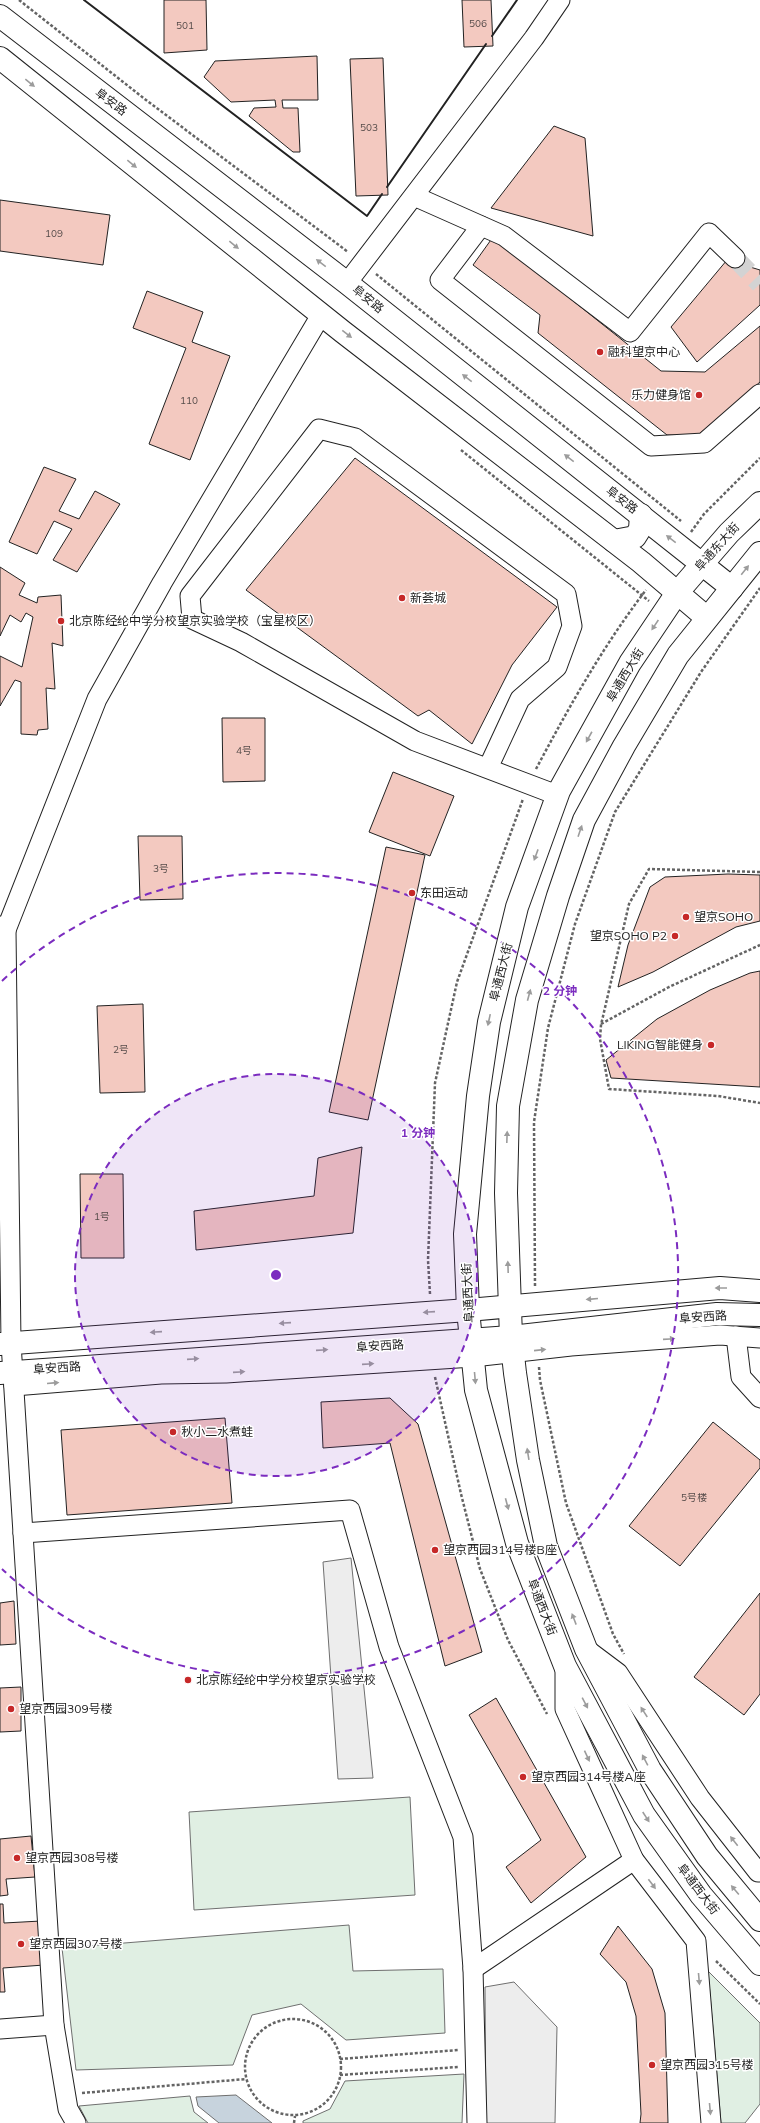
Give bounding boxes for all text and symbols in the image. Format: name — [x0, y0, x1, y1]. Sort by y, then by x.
house number: 506 — [469, 17, 487, 30]
house number: 501 — [176, 19, 194, 32]
one-way arrow — [25, 78, 36, 87]
street label: 阜安路 — [92, 85, 130, 118]
house number: 503 — [360, 121, 378, 134]
one-way arrow — [127, 159, 138, 168]
house number: 109 — [45, 227, 63, 240]
one-way arrow — [228, 241, 239, 249]
one-way arrow — [316, 259, 326, 267]
street label: 阜安路 — [350, 281, 387, 316]
one-way arrow — [341, 330, 352, 339]
place label: 融科望京中心 — [608, 344, 680, 359]
marker: 融科望京中心 — [595, 347, 605, 357]
one-way arrow — [461, 374, 472, 382]
place label: 乐力健身馆 — [631, 387, 691, 402]
marker: 乐力健身馆 — [694, 390, 704, 400]
house number: 110 — [180, 394, 198, 407]
one-way arrow — [564, 454, 575, 463]
street label: 阜安路 — [604, 483, 641, 517]
street label: 阜通东大街 — [691, 519, 742, 574]
one-way arrow — [666, 535, 677, 543]
one-way arrow — [741, 565, 750, 575]
place label: 新荟城 — [410, 590, 446, 605]
marker: 新荟城 — [397, 593, 407, 603]
place label: 北京陈经纶中学分校望京实验学校（宝星校区） — [69, 613, 321, 628]
marker: 北京陈经纶中学分校望京实验学校（宝星校区） — [56, 616, 66, 626]
one-way arrow — [651, 620, 659, 630]
street label: 阜通西大街 — [603, 645, 646, 704]
one-way arrow — [586, 731, 592, 743]
house number: 4号 — [236, 744, 252, 757]
one-way arrow — [577, 824, 583, 836]
one-way arrow — [533, 849, 539, 861]
house number: 3号 — [153, 862, 169, 875]
place label: 东田运动 — [420, 885, 468, 900]
marker: 东田运动 — [407, 888, 417, 898]
place label: 望京SOHO — [694, 909, 753, 924]
marker: 望京SOHO — [681, 912, 691, 922]
place label: 望京SOHO P2 — [590, 928, 667, 943]
marker: 望京SOHO P2 — [670, 931, 680, 941]
street label: 阜通西大街 — [486, 941, 515, 1003]
text: 2 分钟 — [543, 983, 577, 998]
one-way arrow — [526, 989, 532, 1001]
one-way arrow — [486, 1014, 492, 1026]
place label: LIKING智能健身 — [617, 1037, 703, 1052]
marker: LIKING智能健身 — [706, 1040, 716, 1050]
house number: 2号 — [113, 1043, 129, 1056]
text: 1 分钟 — [401, 1125, 435, 1140]
one-way arrow — [504, 1131, 511, 1143]
house number: 1号 — [94, 1210, 110, 1223]
one-way arrow — [505, 1260, 511, 1273]
street label: 阜通西大街 — [458, 1263, 477, 1323]
centre of rings — [269, 1268, 283, 1282]
one-way arrow — [714, 1285, 727, 1291]
one-way arrow — [586, 1296, 598, 1302]
street label: 阜安西路 — [678, 1307, 727, 1326]
one-way arrow — [423, 1309, 435, 1316]
one-way arrow — [279, 1319, 291, 1326]
one-way arrow — [150, 1329, 162, 1336]
street label: 阜安西路 — [355, 1336, 404, 1355]
one-way arrow — [663, 1336, 675, 1343]
one-way arrow — [316, 1346, 328, 1353]
one-way arrow — [534, 1346, 546, 1353]
one-way arrow — [186, 1355, 199, 1362]
street label: 阜安西路 — [32, 1358, 81, 1377]
one-way arrow — [362, 1360, 374, 1367]
one-way arrow — [233, 1369, 246, 1375]
one-way arrow — [472, 1372, 479, 1384]
one-way arrow — [47, 1379, 59, 1386]
place label: 秋小二水煮蛙 — [181, 1424, 253, 1439]
marker: 秋小二水煮蛙 — [168, 1427, 178, 1437]
one-way arrow — [524, 1448, 530, 1460]
house number: 5号楼 — [681, 1491, 707, 1504]
one-way arrow — [504, 1498, 510, 1510]
place label: 望京西园314号楼B座 — [443, 1542, 557, 1557]
marker: 望京西园314号楼B座 — [430, 1545, 440, 1555]
street label: 阜通西大街 — [525, 1576, 560, 1638]
one-way arrow — [571, 1613, 577, 1625]
place label: 北京陈经纶中学分校望京实验学校 — [196, 1672, 376, 1687]
marker: 北京陈经纶中学分校望京实验学校 — [183, 1675, 193, 1685]
one-way arrow — [581, 1697, 588, 1709]
place label: 望京西园309号楼 — [19, 1701, 113, 1716]
marker: 望京西园309号楼 — [6, 1704, 16, 1714]
one-way arrow — [640, 1706, 647, 1718]
one-way arrow — [583, 1750, 590, 1762]
one-way arrow — [642, 1755, 648, 1766]
place label: 望京西园314号楼A座 — [531, 1769, 645, 1784]
marker: 望京西园314号楼A座 — [518, 1772, 528, 1782]
one-way arrow — [642, 1812, 650, 1822]
one-way arrow — [730, 1836, 738, 1847]
place label: 望京西园308号楼 — [25, 1850, 119, 1865]
marker: 望京西园308号楼 — [12, 1853, 22, 1863]
street label: 阜通西大街 — [674, 1860, 722, 1917]
one-way arrow — [648, 1878, 657, 1889]
one-way arrow — [731, 1884, 740, 1895]
place label: 望京西园307号楼 — [29, 1936, 123, 1951]
marker: 望京西园307号楼 — [16, 1939, 26, 1949]
one-way arrow — [696, 1973, 702, 1985]
place label: 望京西园315号楼 — [660, 2057, 754, 2072]
marker: 望京西园315号楼 — [647, 2060, 657, 2070]
one-way arrow — [706, 2103, 713, 2115]

